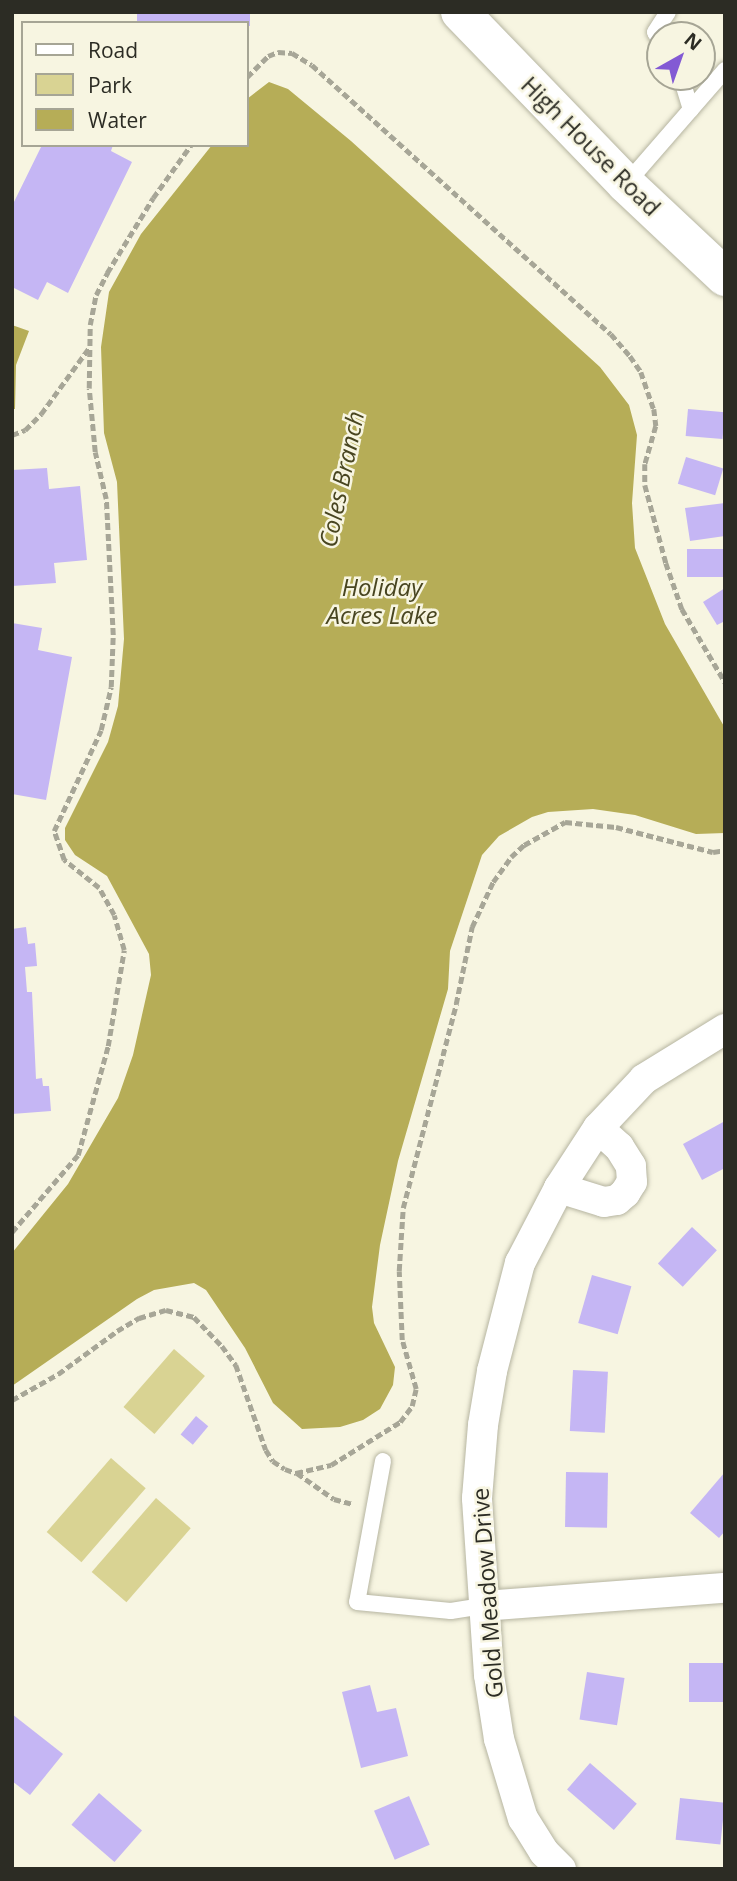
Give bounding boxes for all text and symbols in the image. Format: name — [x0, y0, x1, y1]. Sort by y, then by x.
legend — [21, 21, 248, 147]
north arrow — [646, 21, 716, 91]
text: N — [679, 27, 707, 56]
text: Road — [88, 36, 138, 64]
text: Park — [88, 71, 132, 99]
street label: High House Road — [516, 71, 666, 221]
text: Water — [88, 106, 147, 134]
water label: Coles Branch — [313, 408, 369, 550]
water label: Holiday Acres Lake — [326, 573, 438, 629]
street label: Gold Meadow Drive — [466, 1487, 508, 1699]

